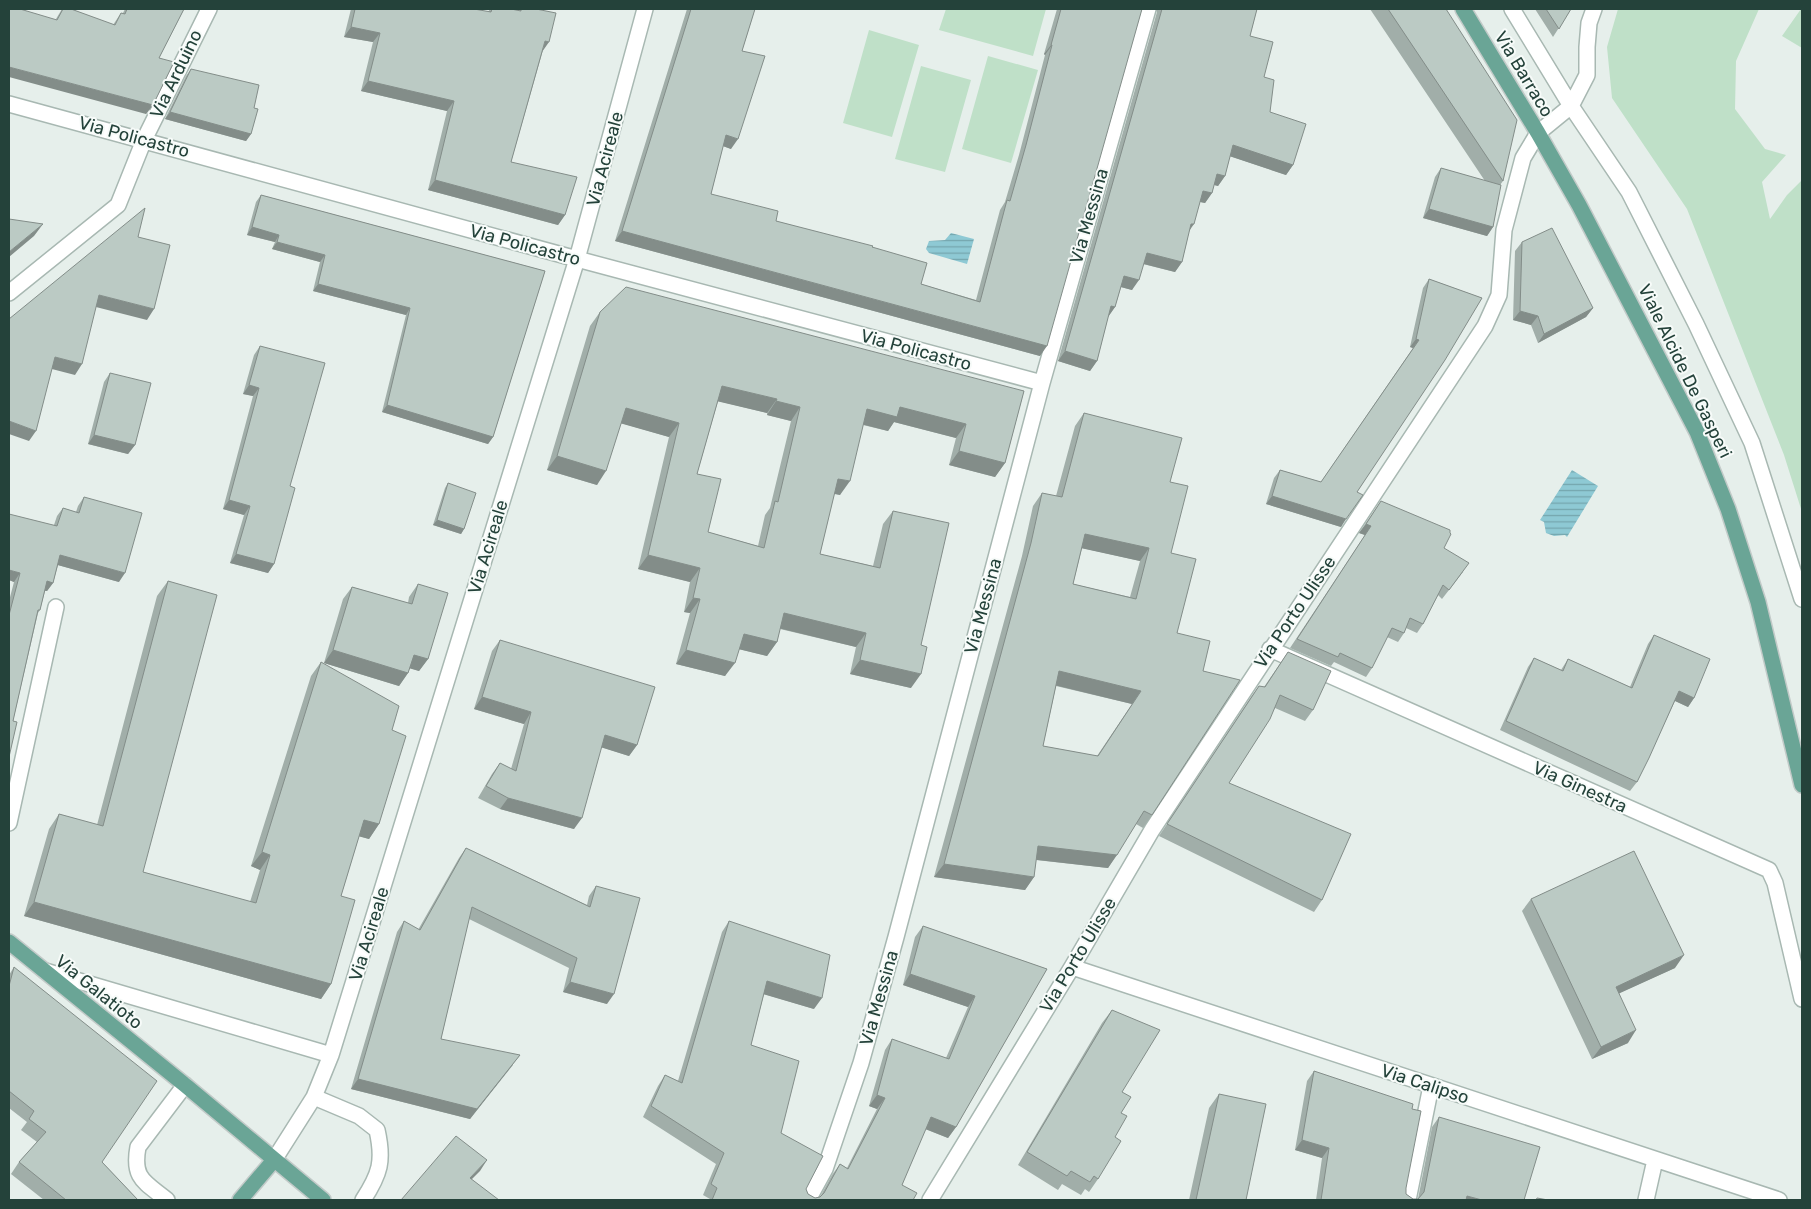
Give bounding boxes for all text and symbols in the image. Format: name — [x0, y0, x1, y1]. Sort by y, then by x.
street label: Via Arduino — [145, 26, 207, 122]
street label: Via Barraco — [1490, 27, 1558, 121]
street label: Via Acireale — [582, 109, 628, 209]
street label: Via Policastro — [76, 112, 192, 162]
street label: Via Messina — [1065, 166, 1113, 266]
street label: Via Policastro — [467, 220, 583, 270]
street label: Viale Alcide De Gasperi — [1633, 281, 1737, 461]
street label: Via Policastro — [858, 325, 974, 375]
street label: Via Acireale — [463, 497, 513, 597]
street label: Via Porto Ulisse — [1249, 552, 1341, 672]
street label: Via Messina — [960, 556, 1006, 656]
street label: Via Ginestra — [1529, 756, 1631, 818]
street label: Via Acireale — [344, 884, 394, 984]
street label: Via Porto Ulisse — [1035, 893, 1121, 1017]
street label: Via Messina — [855, 948, 903, 1048]
street label: Via Galatioto — [51, 950, 147, 1034]
street label: Via Calipso — [1378, 1059, 1472, 1109]

